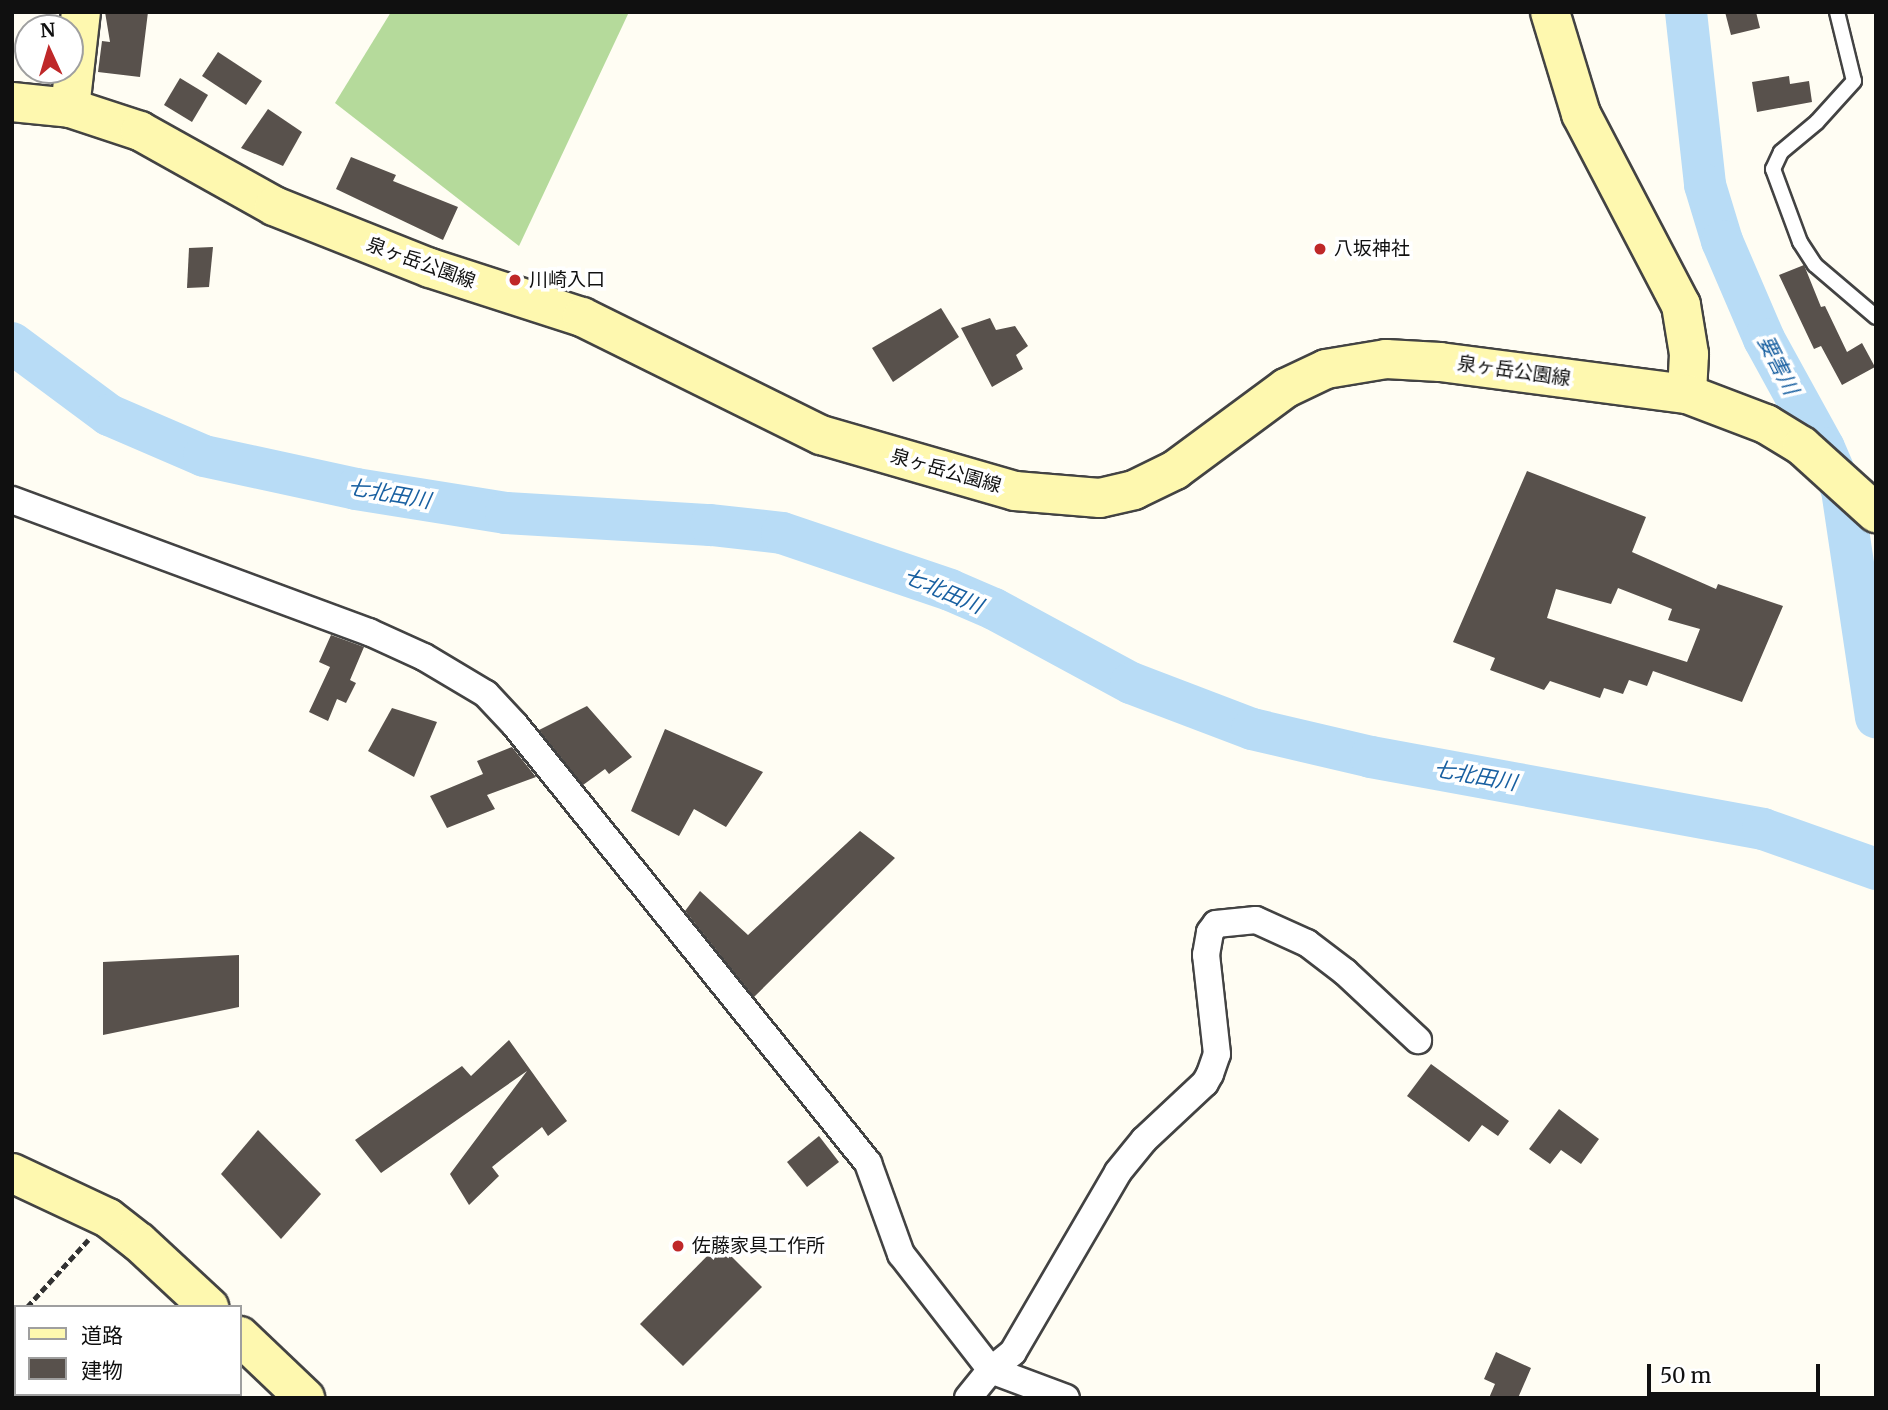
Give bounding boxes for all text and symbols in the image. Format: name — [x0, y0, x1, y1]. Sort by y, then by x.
north arrow — [14, 14, 84, 84]
text: N — [39, 18, 56, 43]
street label: 泉ヶ岳公園線 — [364, 233, 478, 293]
place label: 八坂神社 — [1334, 238, 1410, 260]
marker: 八坂神社 — [1312, 241, 1328, 257]
place label: 川崎入口 — [529, 269, 605, 291]
marker: 川崎入口 — [507, 272, 523, 288]
water label: 要害川 — [1752, 331, 1804, 399]
street label: 泉ヶ岳公園線 — [1456, 352, 1572, 390]
street label: 泉ヶ岳公園線 — [888, 444, 1004, 498]
water label: 七北田川 — [345, 474, 433, 514]
water label: 七北田川 — [899, 563, 987, 619]
water label: 七北田川 — [1431, 756, 1519, 796]
place label: 佐藤家具工作所 — [692, 1235, 825, 1257]
marker: 佐藤家具工作所 — [670, 1238, 686, 1254]
legend — [14, 1305, 242, 1396]
text: 道路 — [81, 1322, 123, 1349]
scale bar — [1650, 1350, 1823, 1394]
text: 建物 — [81, 1357, 123, 1384]
text: 50 m — [1660, 1362, 1711, 1389]

